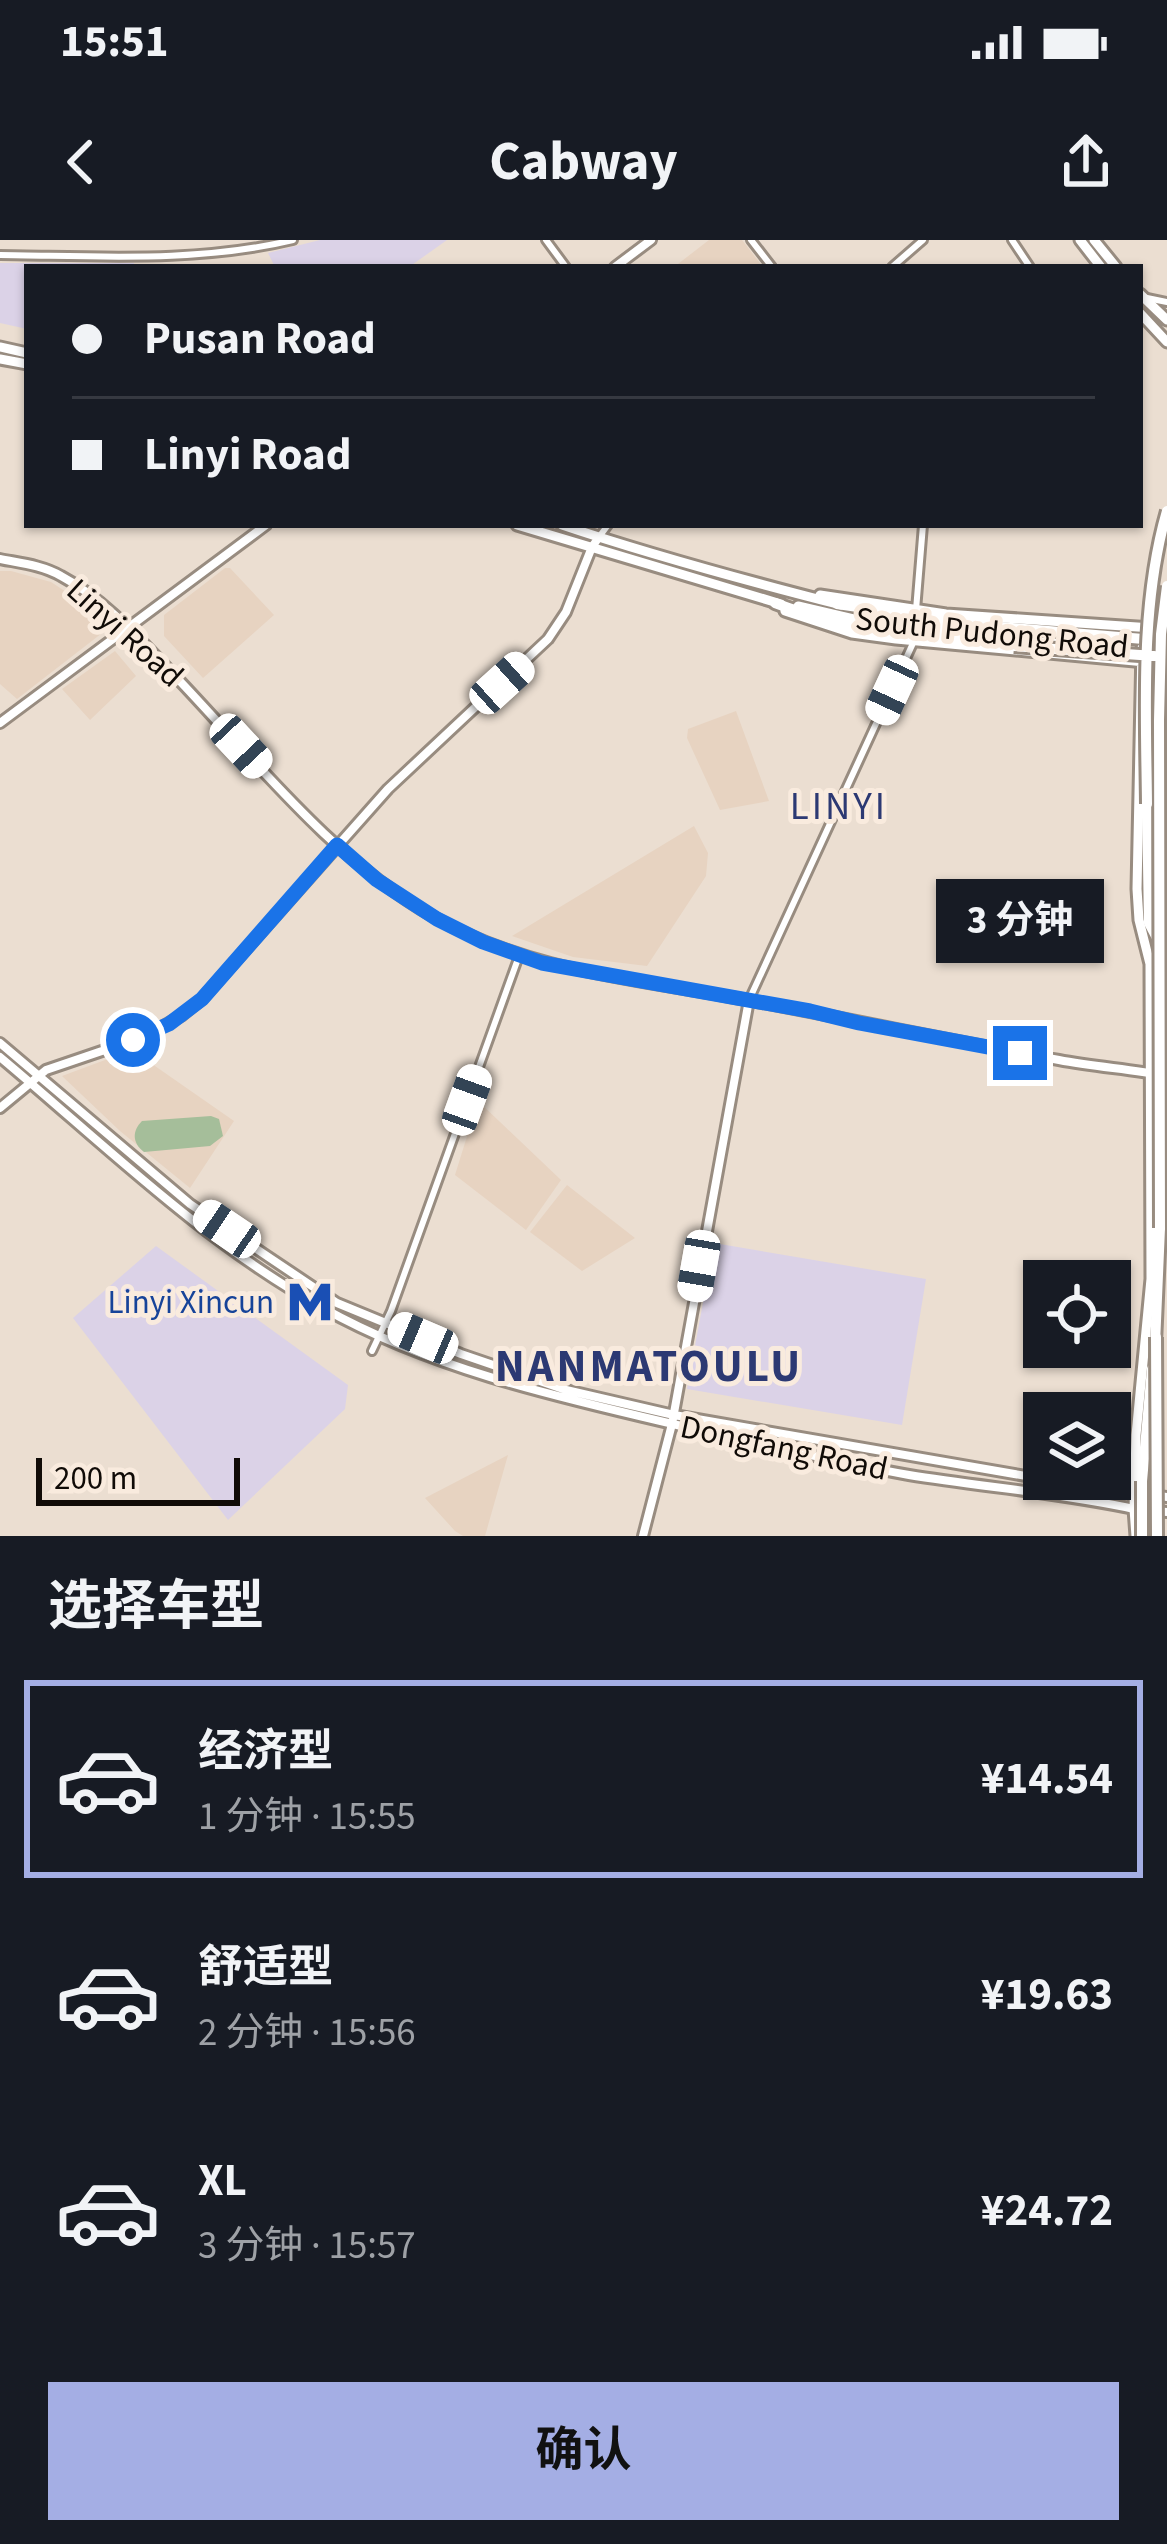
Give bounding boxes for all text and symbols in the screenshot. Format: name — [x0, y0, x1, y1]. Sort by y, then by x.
text: 15:51 — [60, 10, 169, 74]
text: Cabway — [489, 124, 678, 201]
icon: back — [48, 129, 114, 195]
icon: share — [1053, 129, 1119, 195]
text: Pusan Road — [144, 307, 376, 371]
text: Linyi Road — [144, 423, 351, 487]
street label: Linyi Road — [56, 568, 194, 698]
street label: South Pudong Road — [853, 595, 1131, 671]
car — [463, 646, 541, 720]
car — [860, 650, 924, 730]
car — [203, 707, 279, 785]
district label: LINYI — [790, 779, 888, 835]
callout: 3 分钟 — [936, 879, 1104, 963]
text: 3 分钟 — [967, 893, 1073, 949]
route start — [106, 1013, 160, 1067]
route end — [993, 1026, 1047, 1080]
car — [438, 1060, 496, 1140]
car — [187, 1194, 267, 1264]
car — [675, 1227, 723, 1305]
map controls — [1023, 1260, 1131, 1500]
button: locate — [1023, 1260, 1131, 1368]
metro station icon: Linyi Xincun — [285, 1277, 335, 1327]
place label: Linyi Xincun — [108, 1279, 274, 1326]
car — [383, 1307, 463, 1369]
district label: NANMATOULU — [495, 1335, 803, 1399]
button: layers — [1023, 1392, 1131, 1500]
street label: Dongfang Road — [676, 1403, 892, 1493]
scale bar — [36, 1452, 240, 1505]
text: 200 m — [54, 1455, 137, 1502]
text: 选择车型 — [48, 1569, 264, 1646]
text: 经济型 — [198, 1720, 333, 1784]
icon: car — [54, 1725, 162, 1833]
text: ¥14.54 — [981, 1747, 1113, 1811]
text: 1 分钟 · 15:55 — [198, 1789, 416, 1845]
text: 舒适型 — [198, 1936, 333, 2000]
icon: car — [54, 1941, 162, 2049]
text: ¥19.63 — [981, 1963, 1113, 2027]
text: 2 分钟 · 15:56 — [198, 2005, 416, 2061]
text: XL — [198, 2149, 247, 2213]
icon: car — [54, 2157, 162, 2265]
text: ¥24.72 — [981, 2179, 1113, 2243]
text: 3 分钟 · 15:57 — [198, 2218, 416, 2274]
button: 确认 — [48, 2382, 1119, 2520]

